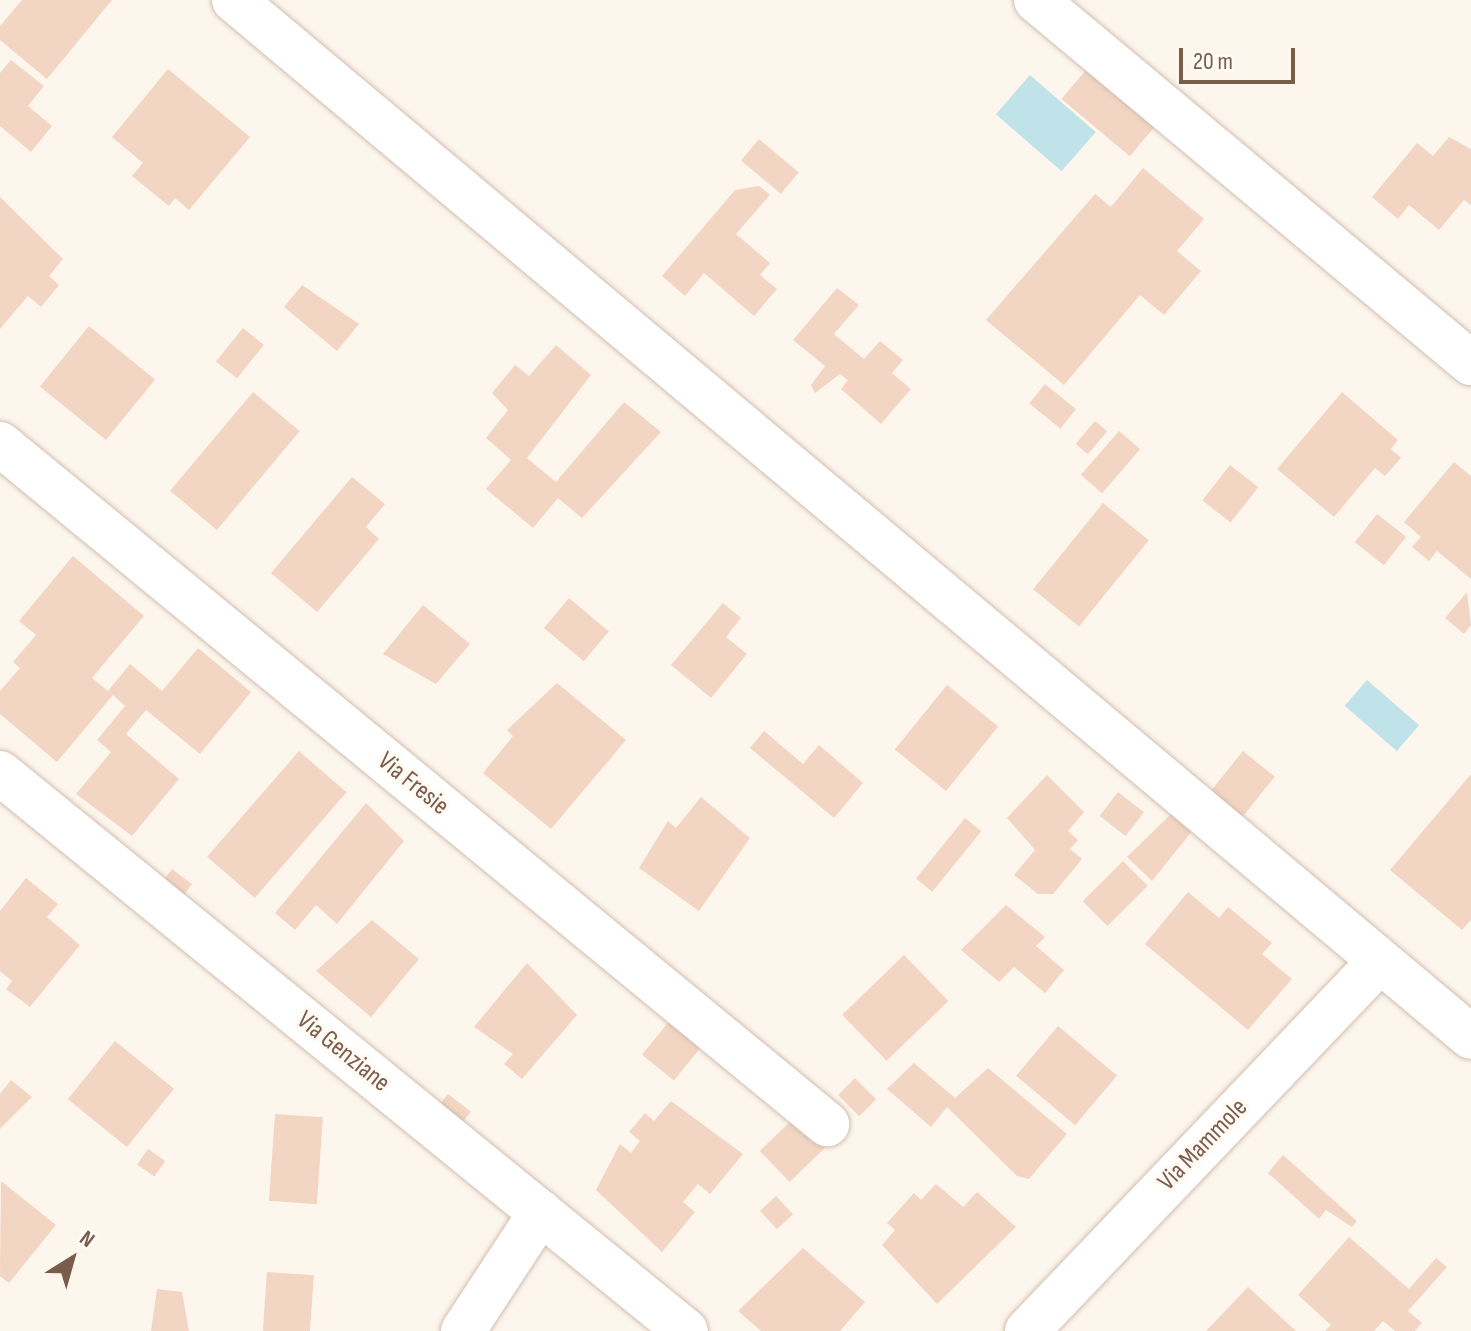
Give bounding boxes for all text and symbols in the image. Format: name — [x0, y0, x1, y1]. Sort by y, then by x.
scale bar — [1183, 32, 1299, 82]
text: 20 m — [1193, 47, 1233, 76]
street label: Via Fresie — [371, 746, 455, 822]
street label: Via Genziane — [290, 1005, 396, 1099]
street label: Via Mammole — [1152, 1093, 1254, 1197]
north arrow — [32, 1219, 112, 1299]
text: N — [74, 1225, 100, 1254]

